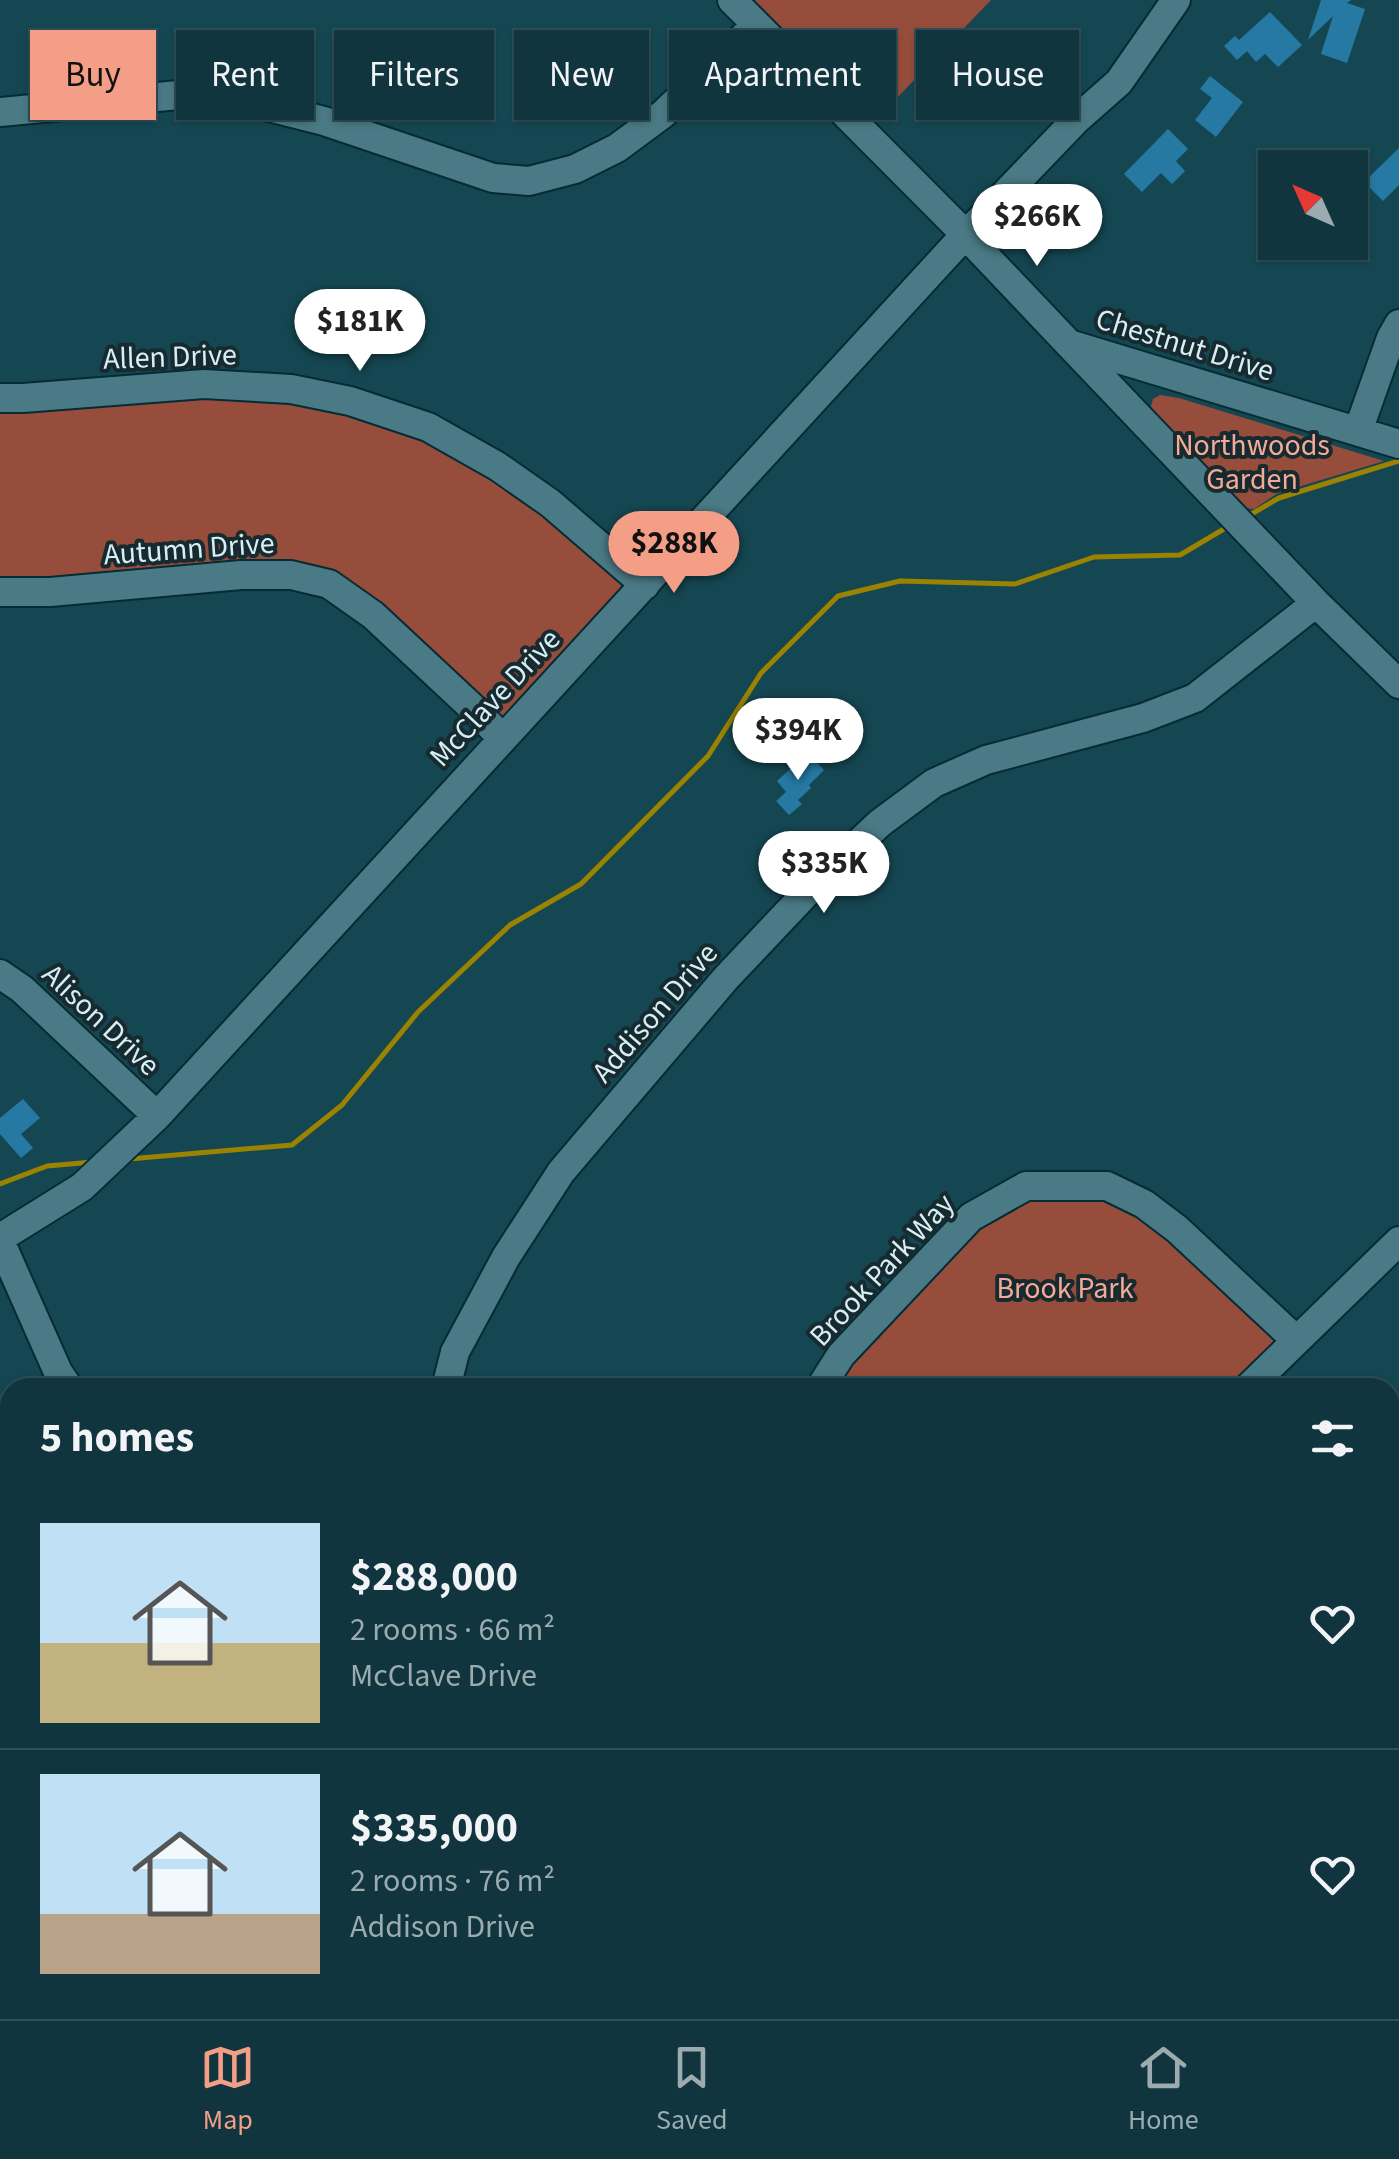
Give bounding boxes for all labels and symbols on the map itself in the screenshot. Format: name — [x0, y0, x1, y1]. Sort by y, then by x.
north arrow — [1258, 150, 1368, 260]
pin: $266K — [967, 184, 1107, 269]
pin: $181K — [290, 289, 430, 374]
street label: Chestnut Drive — [1091, 297, 1279, 393]
street label: Allen Drive — [102, 333, 238, 381]
park label: Northwoods Garden — [1174, 424, 1330, 501]
pin: $288K — [604, 511, 744, 596]
street label: Autumn Drive — [102, 522, 276, 576]
street label: McClave Drive — [420, 619, 570, 777]
pin: $394K — [728, 698, 868, 783]
pin: $335K — [754, 831, 894, 916]
street label: Addison Drive — [582, 934, 728, 1092]
street label: Alison Drive — [32, 954, 170, 1086]
street label: Brook Park Way — [800, 1184, 964, 1356]
park label: Brook Park — [996, 1267, 1134, 1310]

